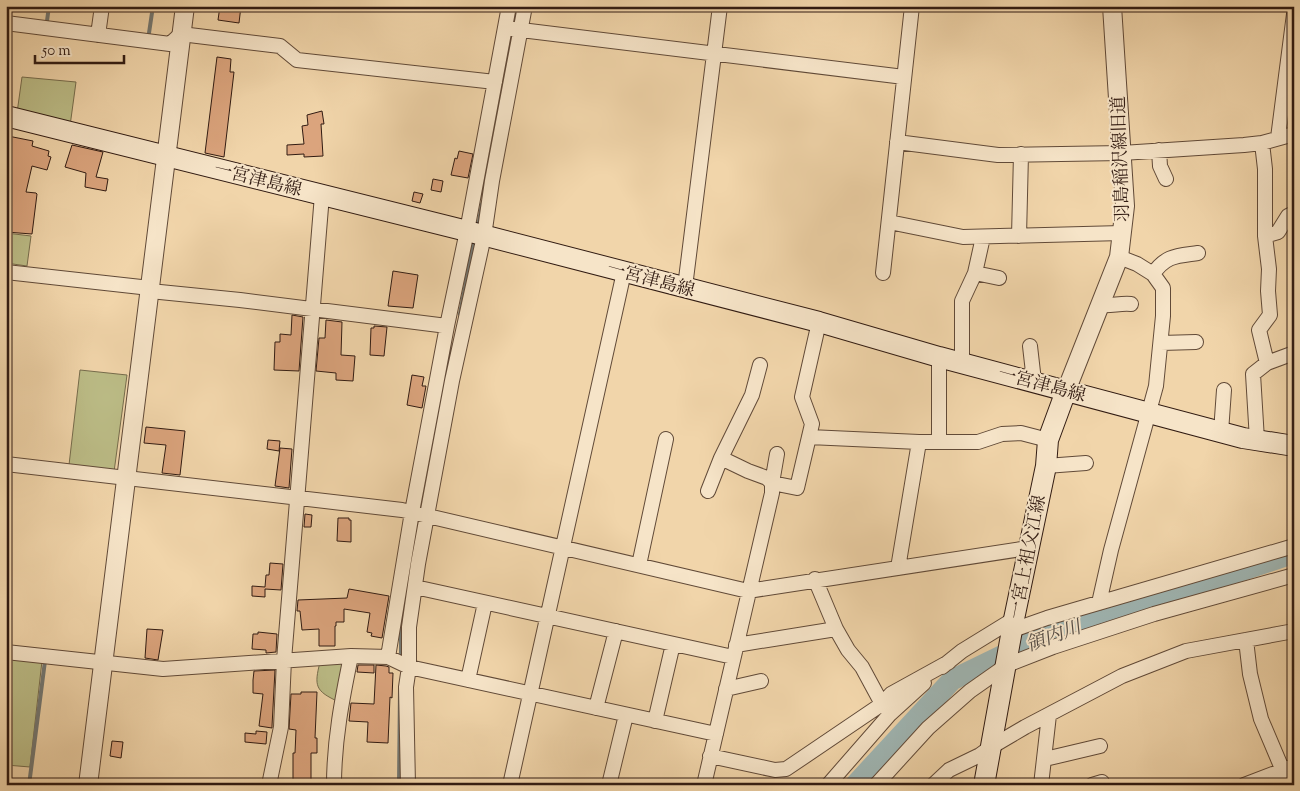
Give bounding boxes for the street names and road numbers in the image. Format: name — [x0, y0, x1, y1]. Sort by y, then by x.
street label: 羽島稲沢線旧道 — [1107, 96, 1137, 222]
street label: 一宮津島線 — [211, 157, 304, 204]
street label: 一宮津島線 — [604, 257, 697, 305]
street label: 一宮津島線 — [995, 362, 1088, 410]
street label: 一宮上祖父江線 — [1004, 493, 1054, 622]

